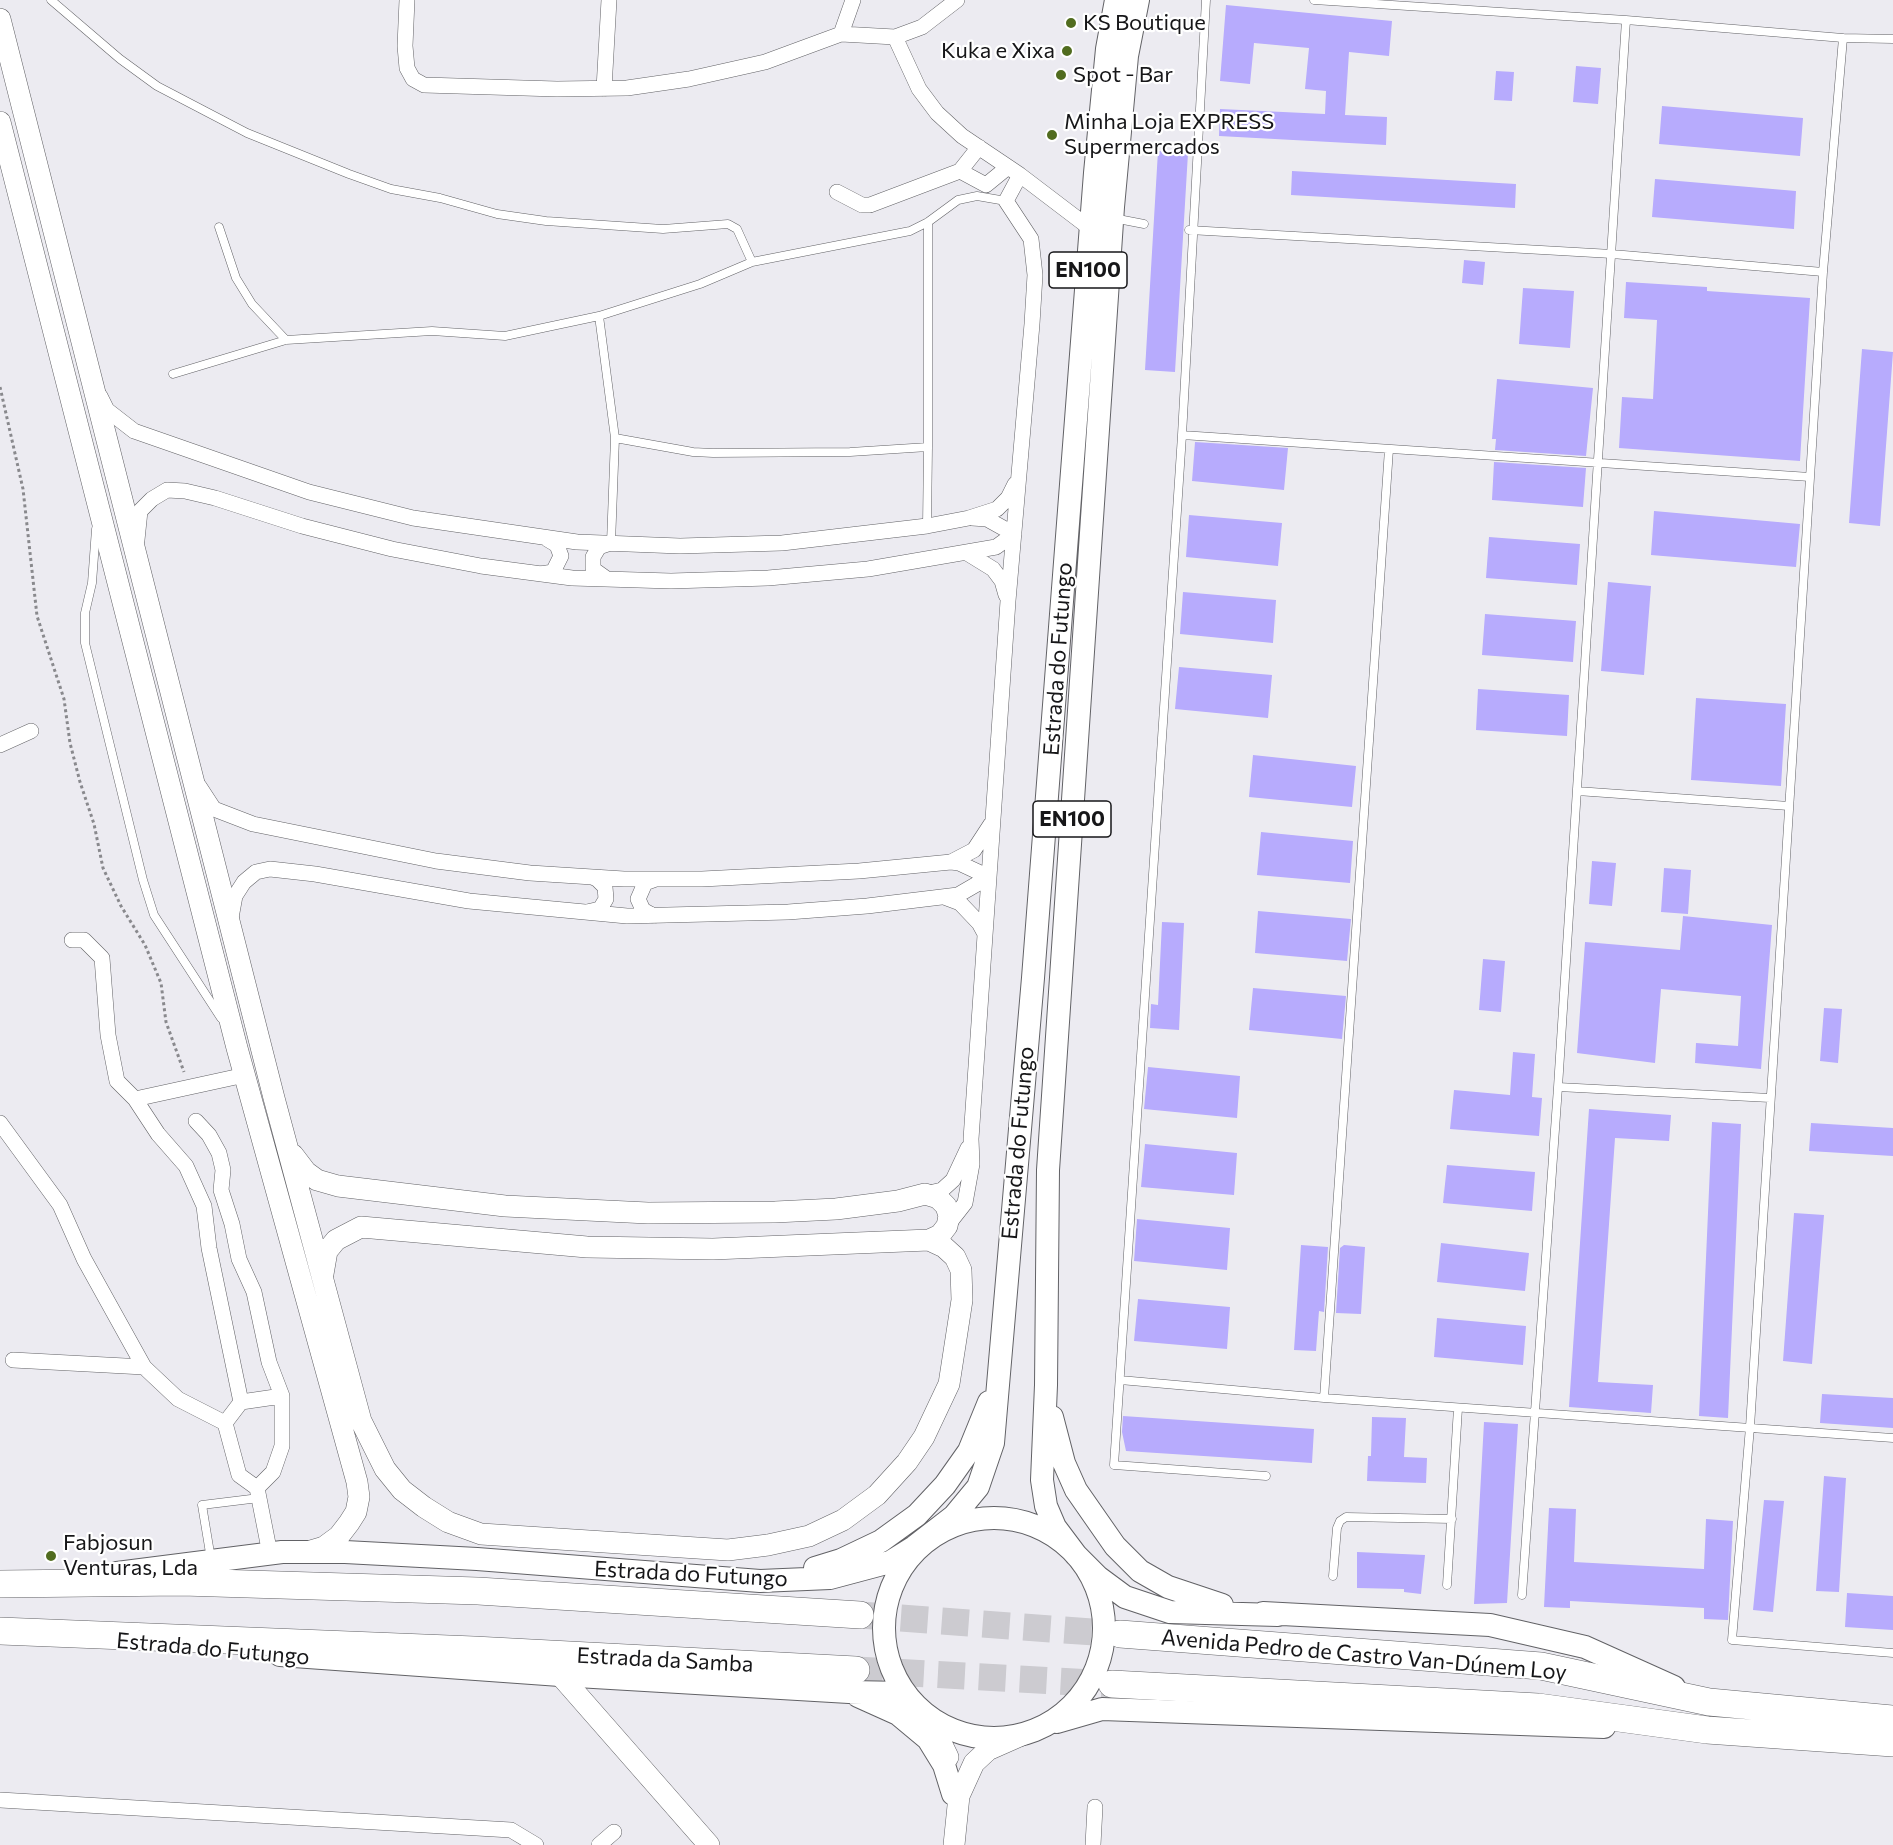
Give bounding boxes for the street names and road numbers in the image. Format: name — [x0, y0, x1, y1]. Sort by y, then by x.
road number: EN100 — [1049, 252, 1127, 288]
street label: Estrada do Futungo — [1038, 561, 1078, 757]
road number: EN100 — [1033, 801, 1111, 837]
street label: Estrada do Futungo — [996, 1045, 1040, 1241]
street label: Estrada do Futungo — [594, 1556, 788, 1592]
street label: Avenida Pedro de Castro Van-Dúnem Loy — [1160, 1624, 1568, 1686]
street label: Estrada do Futungo — [115, 1627, 311, 1671]
street label: Estrada da Samba — [576, 1642, 754, 1678]

